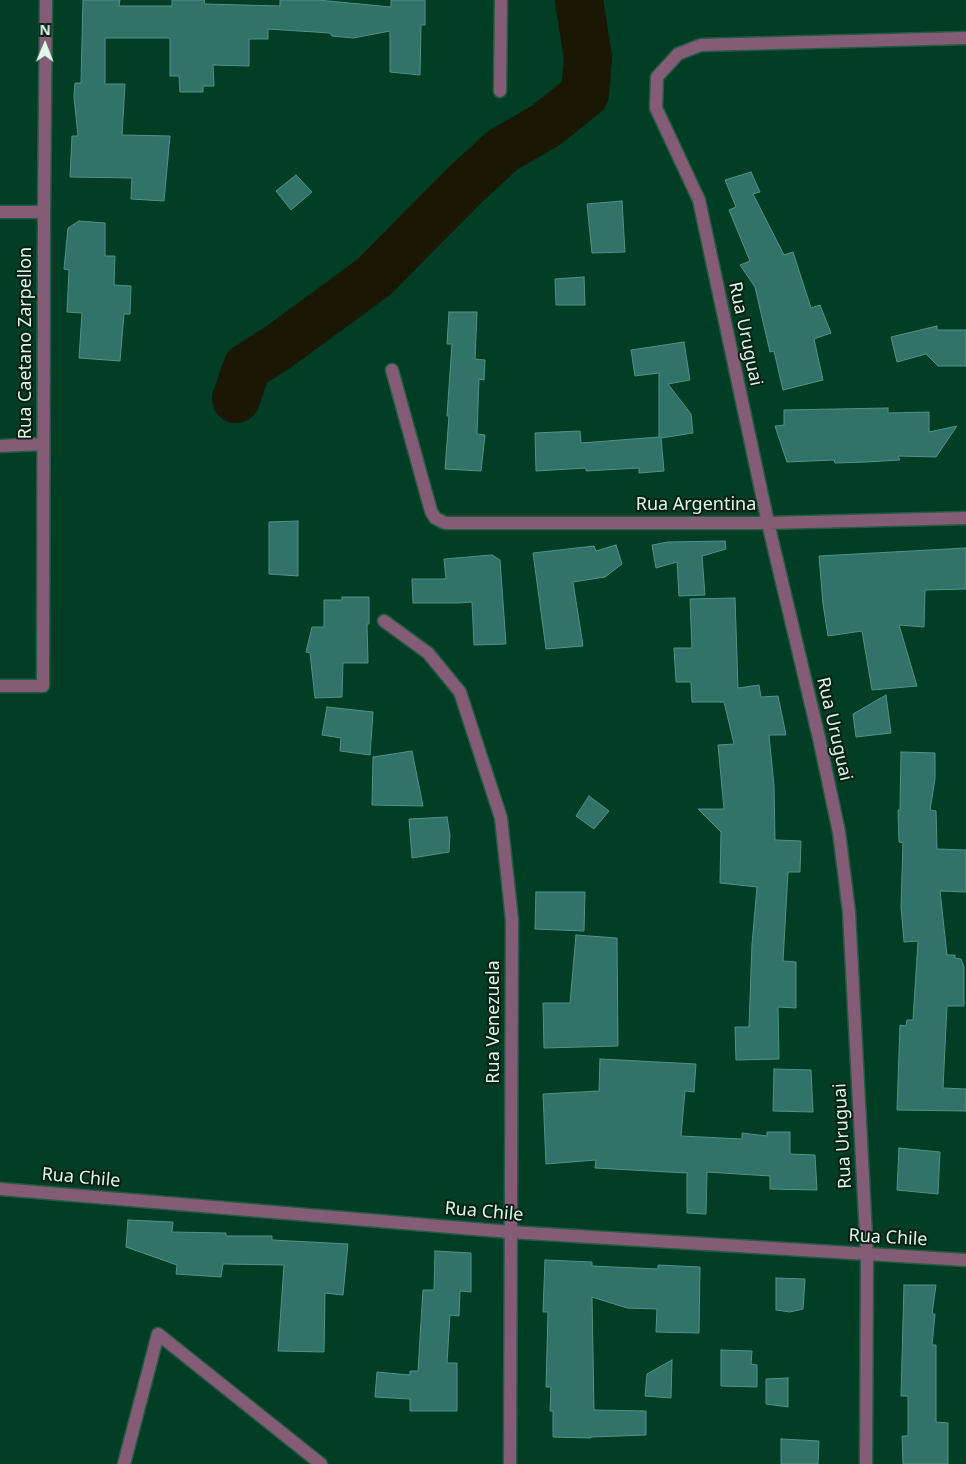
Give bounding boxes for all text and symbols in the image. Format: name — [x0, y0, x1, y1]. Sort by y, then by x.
north arrow — [20, 20, 70, 70]
text: N — [39, 20, 51, 39]
street label: Rua Caetano Zarpellon — [15, 247, 37, 439]
street label: Rua Uruguai — [723, 280, 767, 388]
street label: Rua Argentina — [636, 494, 756, 516]
street label: Rua Uruguai — [812, 675, 856, 783]
street label: Rua Venezuela — [483, 960, 505, 1084]
street label: Rua Uruguai — [829, 1083, 857, 1189]
street label: Rua Chile — [41, 1164, 121, 1192]
street label: Rua Chile — [444, 1198, 524, 1226]
street label: Rua Chile — [848, 1225, 928, 1251]

